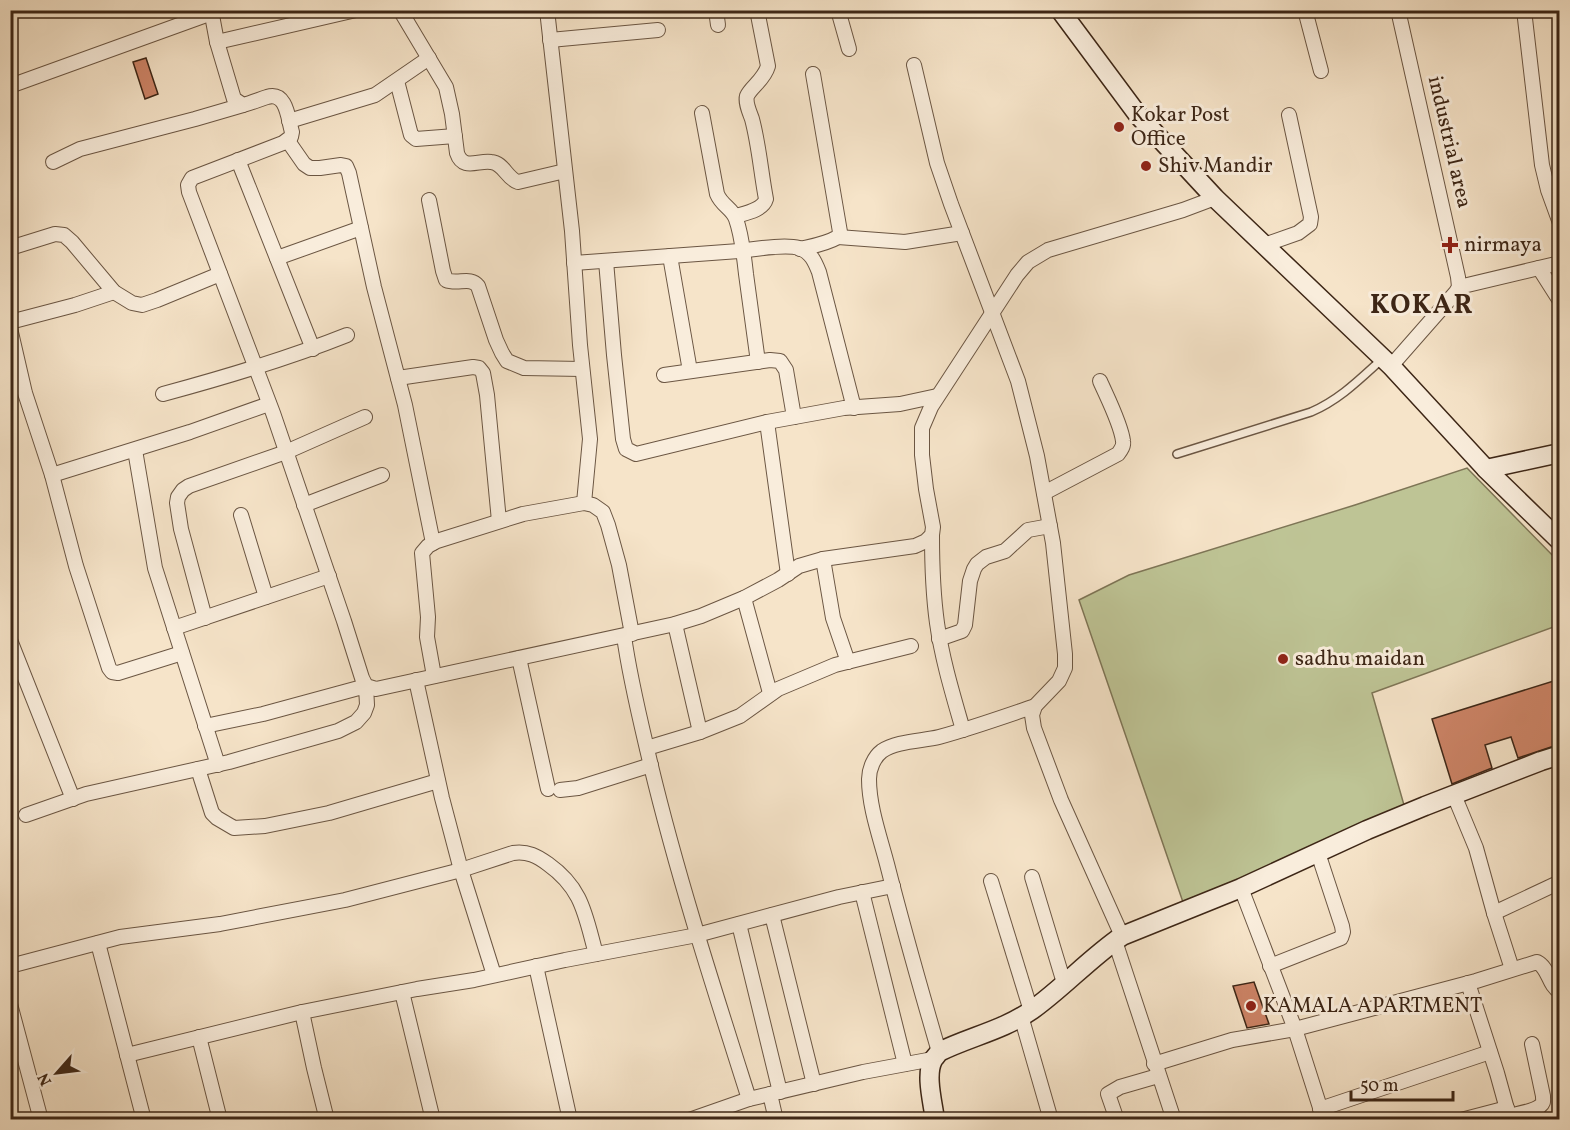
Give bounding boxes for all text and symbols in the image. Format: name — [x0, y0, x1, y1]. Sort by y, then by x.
street label: industrial area — [1420, 73, 1478, 211]
place label: Kokar Post Office — [1131, 101, 1230, 154]
marker: Kokar Post Office — [1112, 120, 1126, 134]
place label: Shiv Mandir — [1158, 152, 1273, 181]
marker: Shiv Mandir — [1139, 159, 1153, 173]
place label: nirmaya — [1464, 231, 1542, 260]
marker: nirmaya — [1441, 236, 1459, 254]
district label: KOKAR — [1370, 287, 1474, 325]
place label: sadhu maidan — [1295, 645, 1425, 674]
marker: sadhu maidan — [1276, 652, 1290, 666]
place label: KAMALA APARTMENT — [1263, 992, 1482, 1021]
marker: KAMALA APARTMENT — [1244, 999, 1258, 1013]
north arrow — [27, 1043, 87, 1103]
scale bar — [1351, 1064, 1453, 1102]
text: N — [33, 1068, 58, 1089]
text: 50 m — [1360, 1074, 1399, 1099]

